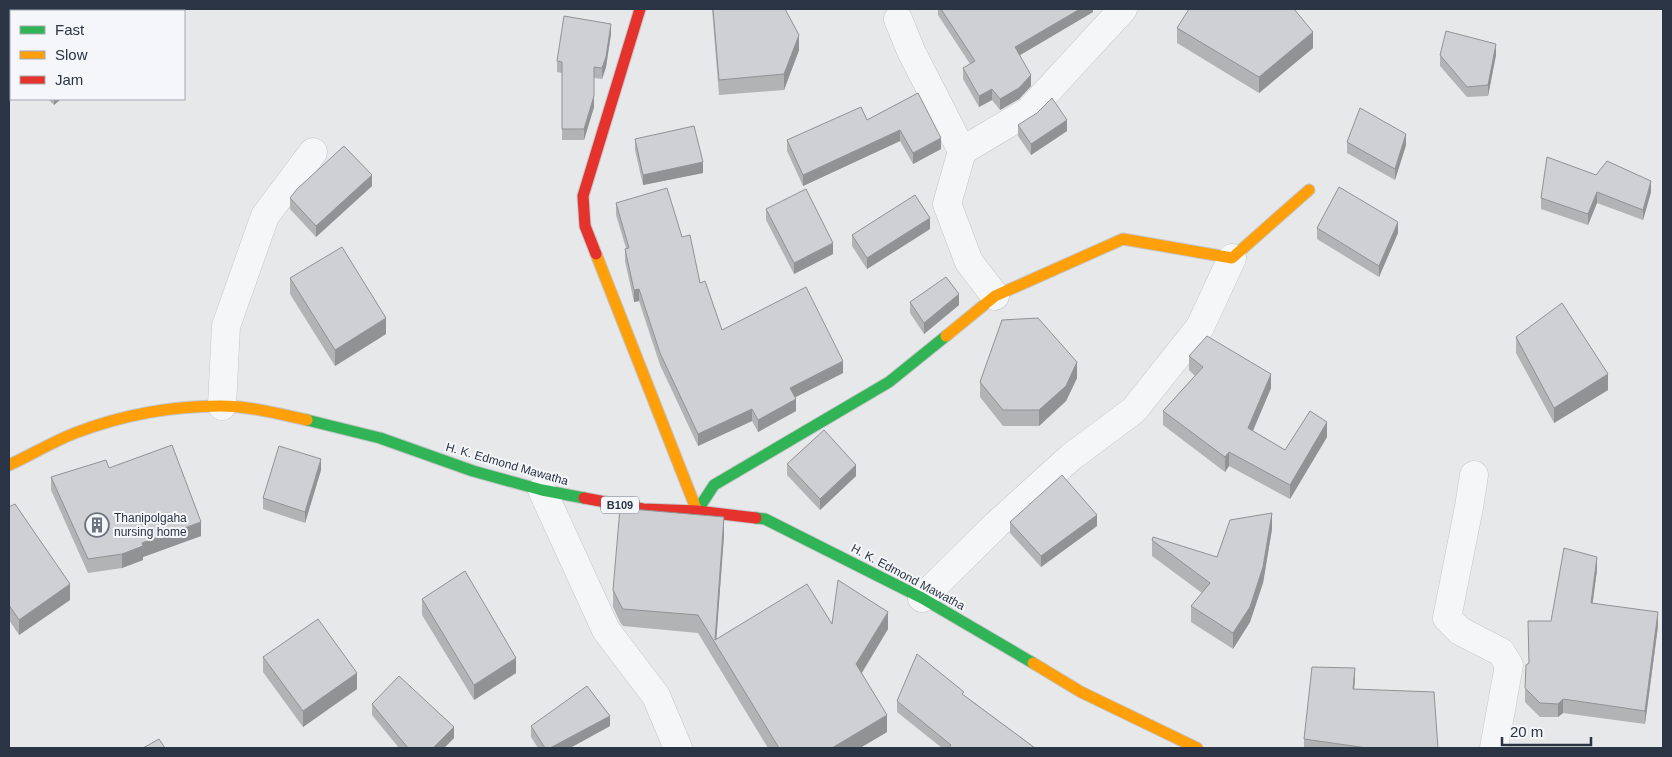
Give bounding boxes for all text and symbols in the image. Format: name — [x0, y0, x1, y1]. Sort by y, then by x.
legend — [10, 10, 185, 100]
text: Fast — [55, 21, 85, 38]
text: Slow — [55, 46, 88, 63]
text: Jam — [55, 71, 83, 88]
street label: H. K. Edmond Mawatha — [444, 440, 570, 488]
road number: B109 — [601, 496, 639, 514]
place label: Thanipolgaha nursing home — [114, 511, 187, 539]
building icon: Thanipolgaha nursing home — [84, 512, 110, 538]
street label: H. K. Edmond Mawatha — [849, 541, 968, 613]
scale bar — [1502, 714, 1591, 746]
text: 20 m — [1510, 723, 1543, 740]

